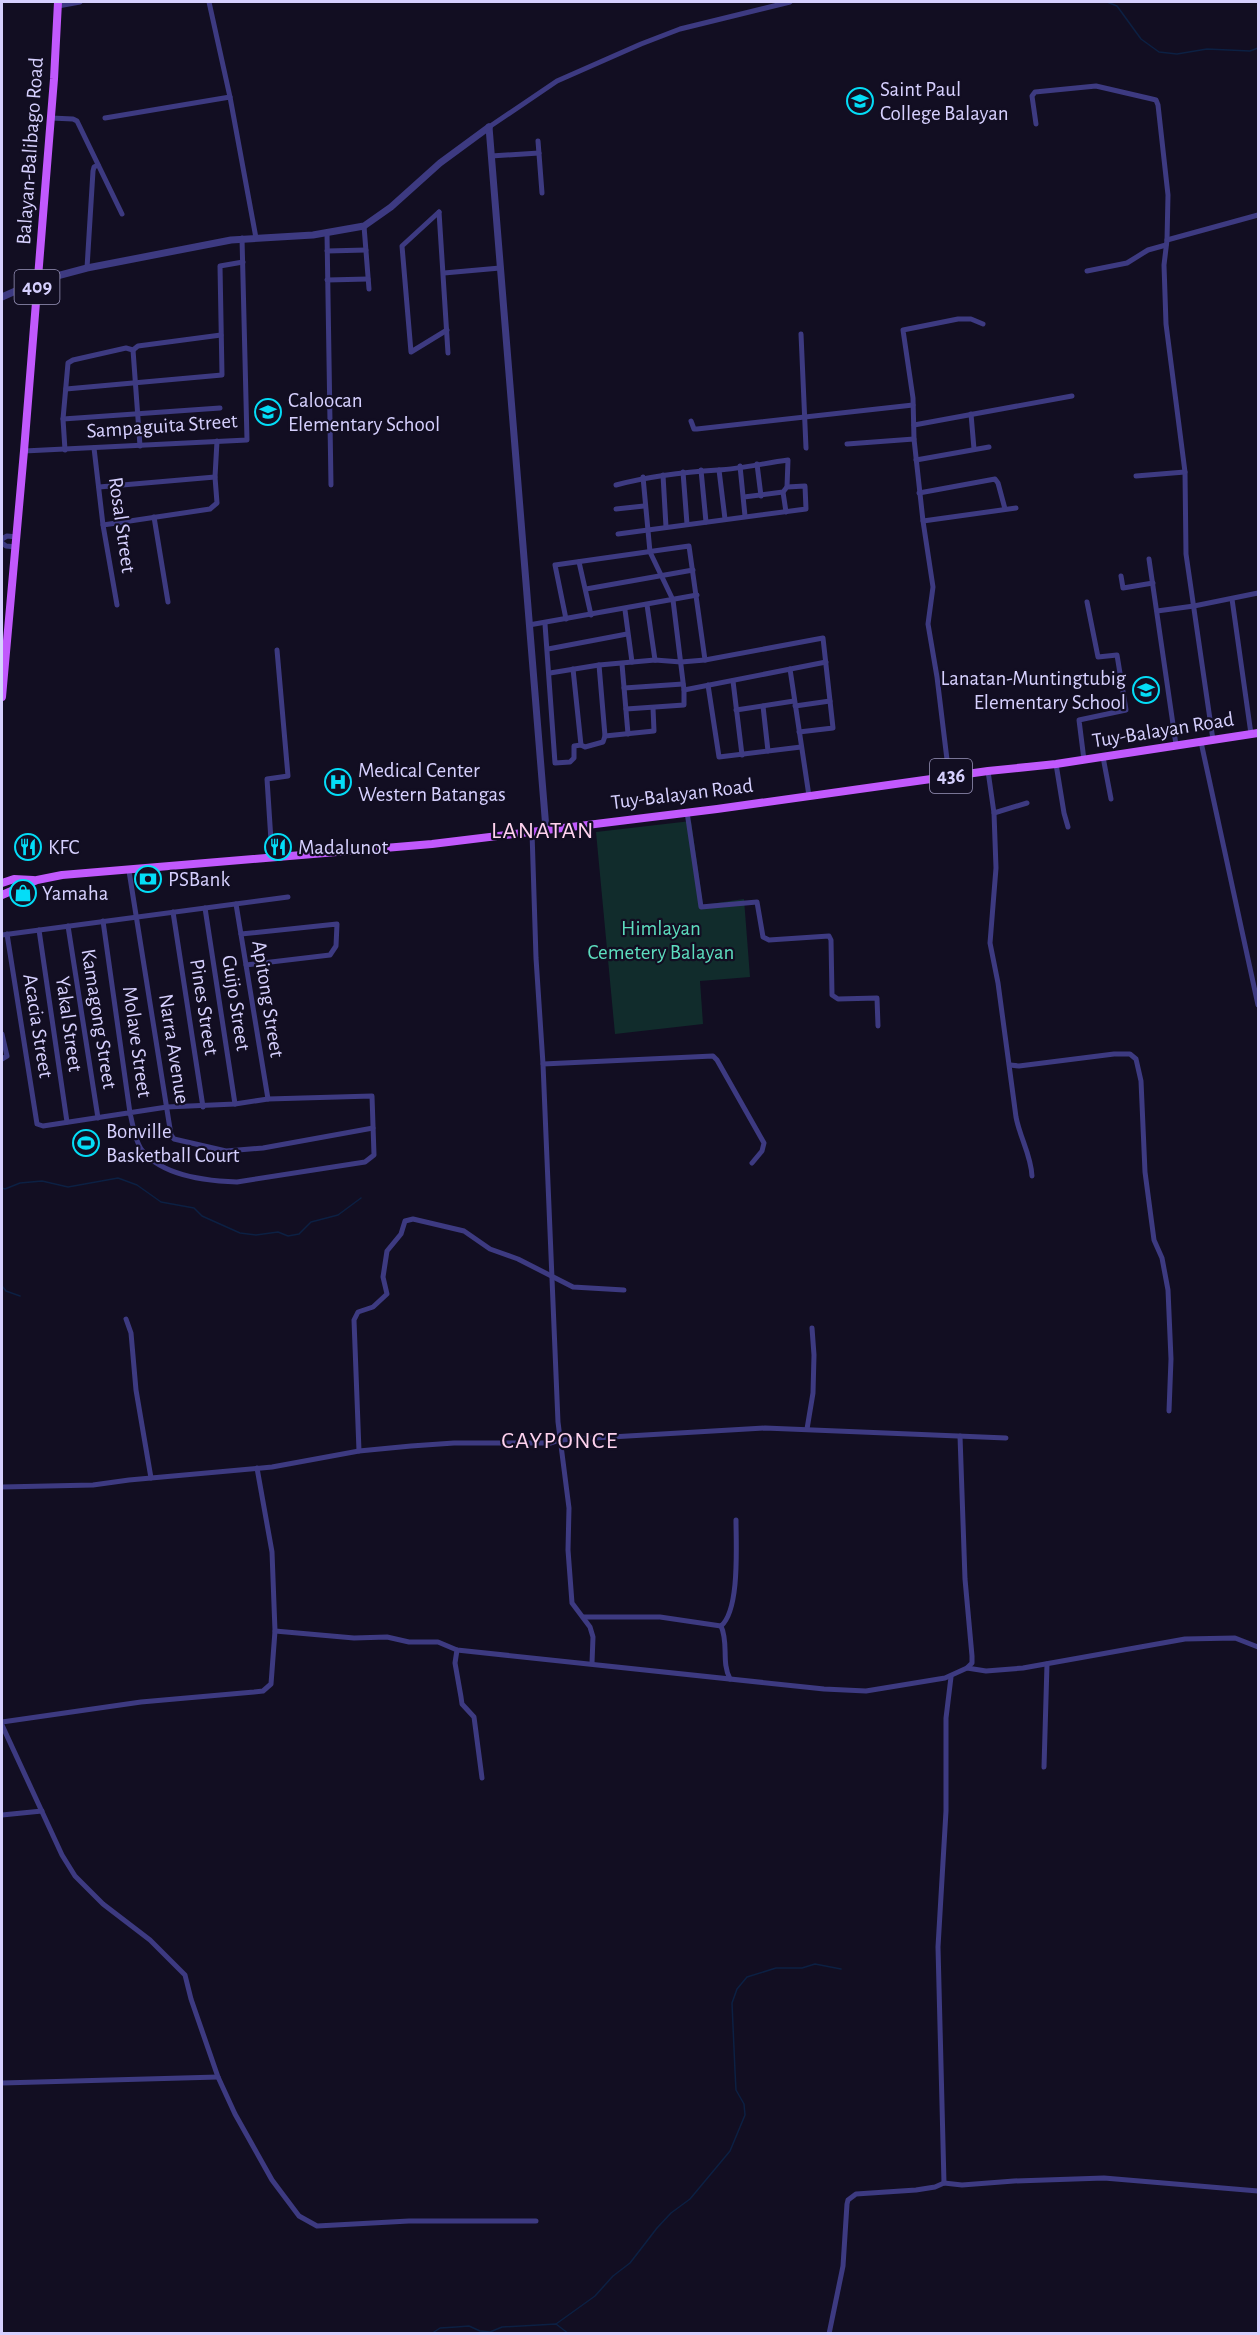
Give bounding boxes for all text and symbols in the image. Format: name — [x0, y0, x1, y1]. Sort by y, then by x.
street label: Balayan-Balibago Road — [13, 56, 47, 245]
place label: Saint Paul College Balayan — [880, 79, 1009, 124]
school or university icon: Saint Paul College Balayan — [845, 86, 875, 116]
road number: 409 — [15, 270, 60, 304]
place label: Caloocan Elementary School — [288, 390, 440, 435]
school or university icon: Caloocan Elementary School — [253, 397, 283, 427]
street label: Sampaguita Street — [86, 410, 239, 442]
street label: Rosal Street — [105, 476, 139, 575]
place label: Lanatan-Muntingtubig Elementary School — [941, 668, 1127, 713]
school or university icon: Lanatan-Muntingtubig Elementary School — [1131, 675, 1161, 705]
street label: Tuy-Balayan Road — [1091, 708, 1235, 752]
road number: 436 — [930, 759, 972, 793]
place label: Medical Center Western Batangas — [358, 760, 506, 805]
hospital icon: Medical Center Western Batangas — [323, 767, 353, 797]
street label: Tuy-Balayan Road — [610, 775, 754, 813]
district label: LANATAN — [491, 819, 595, 843]
restaurant icon: KFC — [13, 832, 43, 862]
restaurant icon: Madalunot — [263, 832, 293, 862]
place label: KFC — [48, 837, 80, 858]
place label: Madalunot — [298, 837, 388, 858]
bank icon: PSBank — [133, 864, 163, 894]
place label: PSBank — [168, 869, 230, 890]
shop icon: Yamaha — [8, 878, 38, 908]
place label: Yamaha — [42, 883, 109, 904]
park label: Himlayan Cemetery Balayan — [588, 918, 734, 963]
street label: Apitong Street — [248, 939, 288, 1059]
street label: Kamagong Street — [78, 947, 120, 1091]
street label: Guijo Street — [218, 954, 254, 1053]
street label: Pines Street — [186, 957, 222, 1057]
street label: Acacia Street — [19, 972, 57, 1080]
street label: Yakal Street — [52, 975, 86, 1073]
street label: Molave Street — [119, 985, 155, 1099]
street label: Narra Avenue — [155, 992, 193, 1106]
place label: Bonville Basketball Court — [106, 1121, 240, 1166]
sports icon: Bonville Basketball Court — [71, 1128, 101, 1158]
district label: CAYPONCE — [501, 1429, 619, 1453]

